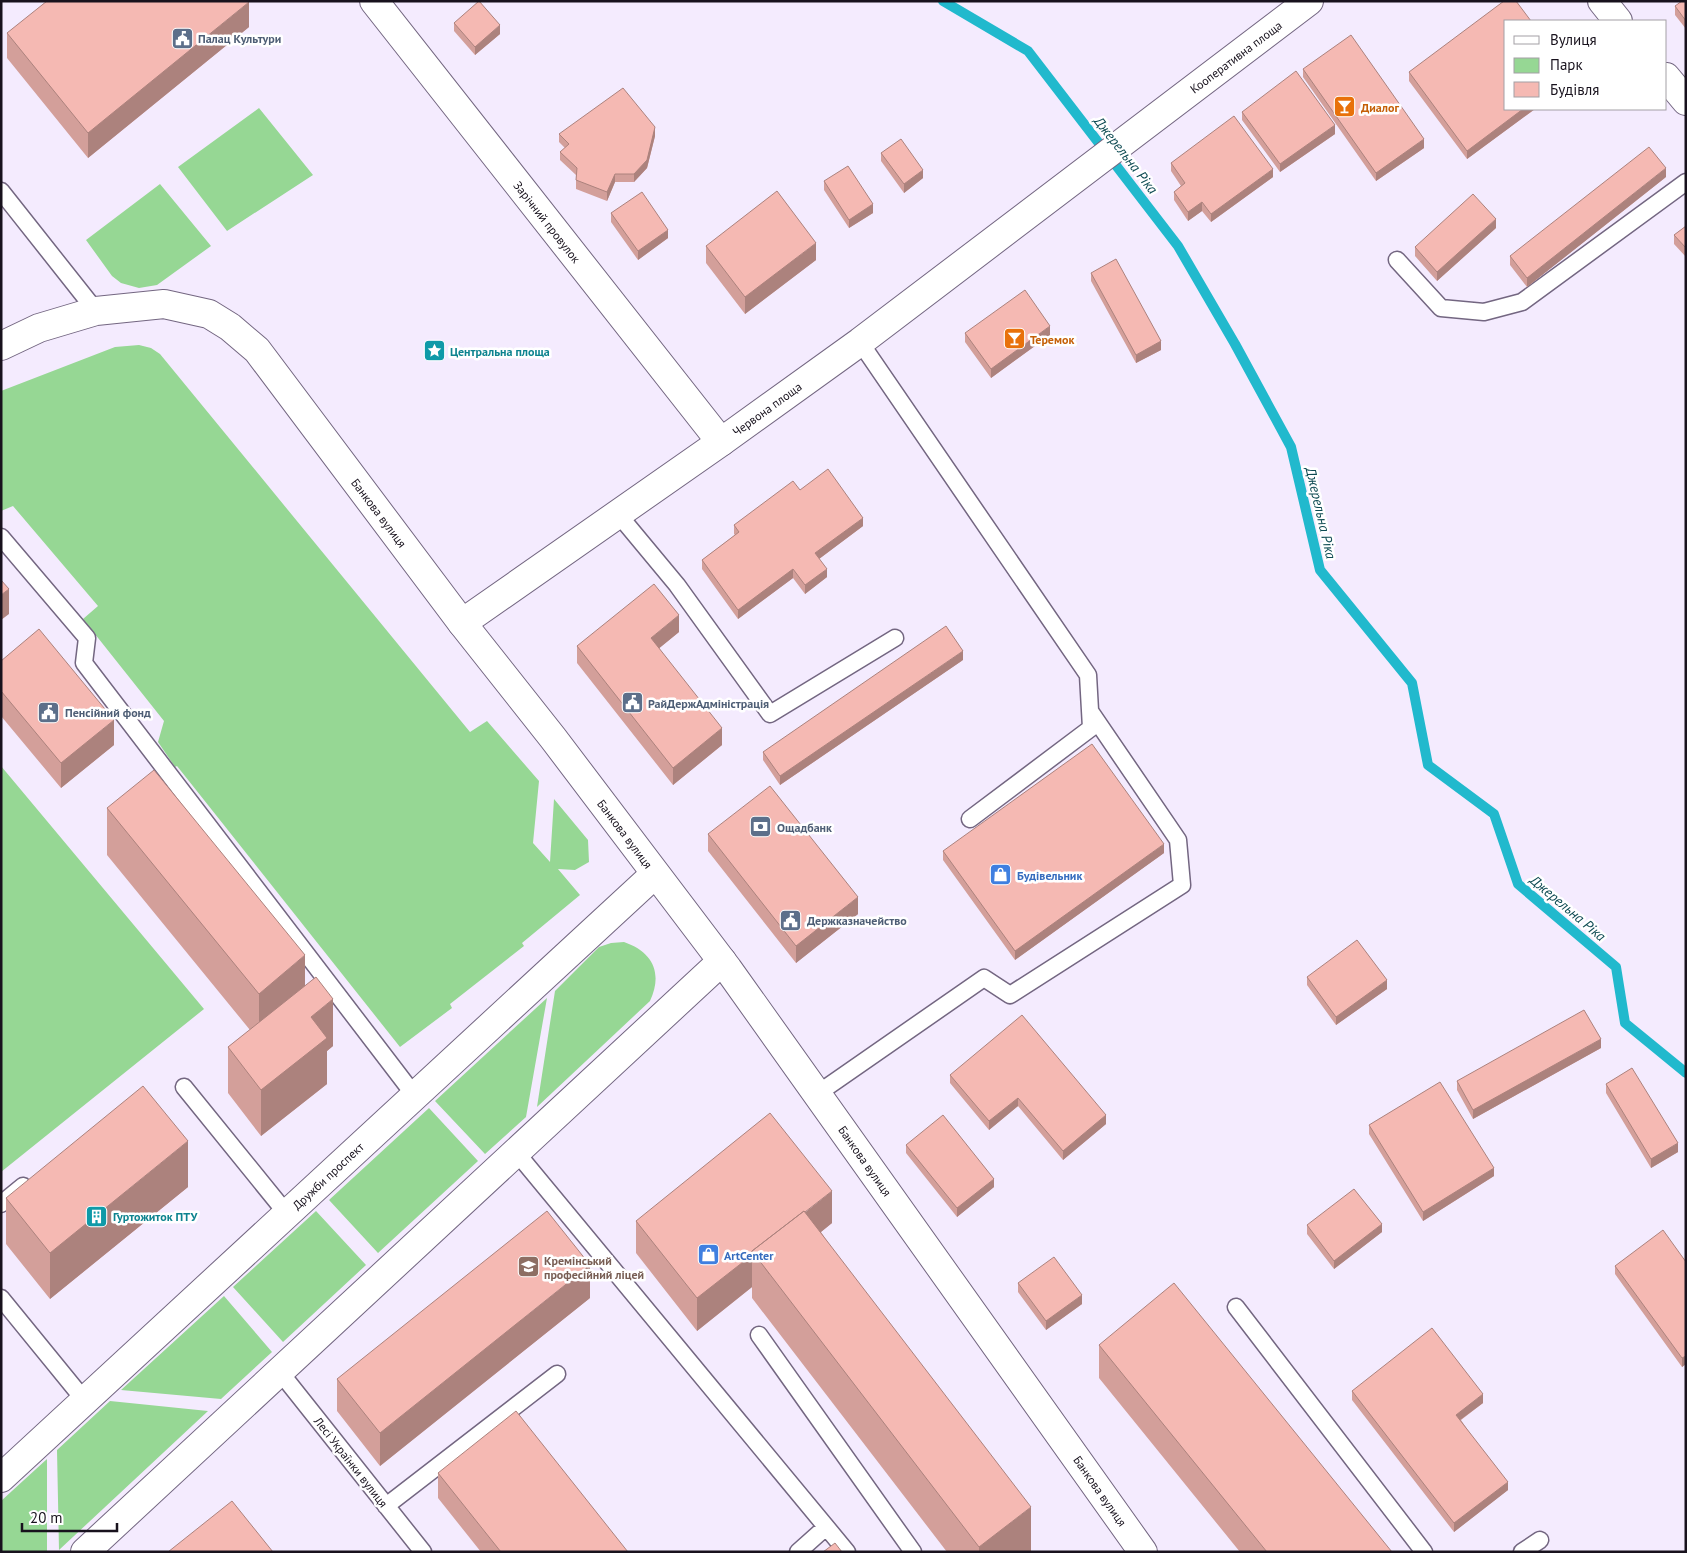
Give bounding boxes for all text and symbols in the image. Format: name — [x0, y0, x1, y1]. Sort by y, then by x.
street label: Кооперативна площа — [1187, 18, 1285, 96]
legend — [1504, 20, 1667, 110]
public building icon: Палац Культури — [170, 26, 194, 50]
text: Вулиця — [1550, 30, 1597, 49]
place label: Палац Культури — [198, 31, 281, 46]
text: Парк — [1550, 55, 1583, 74]
text: Будівля — [1550, 80, 1599, 99]
bar icon: Диалог — [1333, 95, 1357, 119]
place label: Диалог — [1361, 100, 1399, 115]
water label: Джерельна Ріка — [1090, 112, 1162, 197]
street label: Зарічний провулок — [510, 178, 584, 266]
bar icon: Теремок — [1002, 327, 1026, 351]
place label: Теремок — [1030, 332, 1074, 347]
place icon: Центральна площа — [422, 339, 446, 363]
place label: Центральна площа — [450, 344, 550, 359]
street label: Червона площа — [730, 379, 805, 439]
water label: Джерельна Ріка — [1301, 464, 1340, 561]
street label: Банкова вулиця — [348, 476, 410, 550]
public building icon: РайДержАдміністрація — [620, 691, 644, 715]
place label: РайДержАдміністрація — [648, 696, 769, 711]
public building icon: Пенсійний фонд — [37, 700, 61, 724]
place label: Пенсійний фонд — [65, 705, 151, 720]
street label: Банкова вулиця — [594, 797, 656, 871]
bank icon: Ощадбанк — [749, 815, 773, 839]
place label: Ощадбанк — [777, 820, 832, 835]
shop icon: Будівельник — [989, 863, 1013, 887]
place label: Будівельник — [1017, 868, 1082, 883]
water label: Джерельна Ріка — [1526, 870, 1610, 945]
public building icon: Держказначейство — [779, 908, 803, 932]
place label: Держказначейство — [807, 913, 907, 928]
street label: Банкова вулиця — [835, 1123, 895, 1199]
street label: Дружби проспект — [289, 1139, 367, 1213]
building icon: Гуртожиток ПТУ — [85, 1204, 109, 1228]
place label: Гуртожиток ПТУ — [113, 1209, 197, 1224]
shop icon: ArtCenter — [696, 1243, 720, 1267]
place label: ArtCenter — [724, 1248, 774, 1263]
place label: Кремінський професійний ліцей — [544, 1253, 644, 1282]
school or university icon: Кремінський професійний ліцей — [516, 1255, 540, 1279]
street label: Лесі Українки вулиця — [310, 1413, 391, 1510]
street label: Банкова вулиця — [1070, 1453, 1130, 1529]
scale bar — [22, 1500, 118, 1532]
text: 20 m — [30, 1508, 63, 1527]

